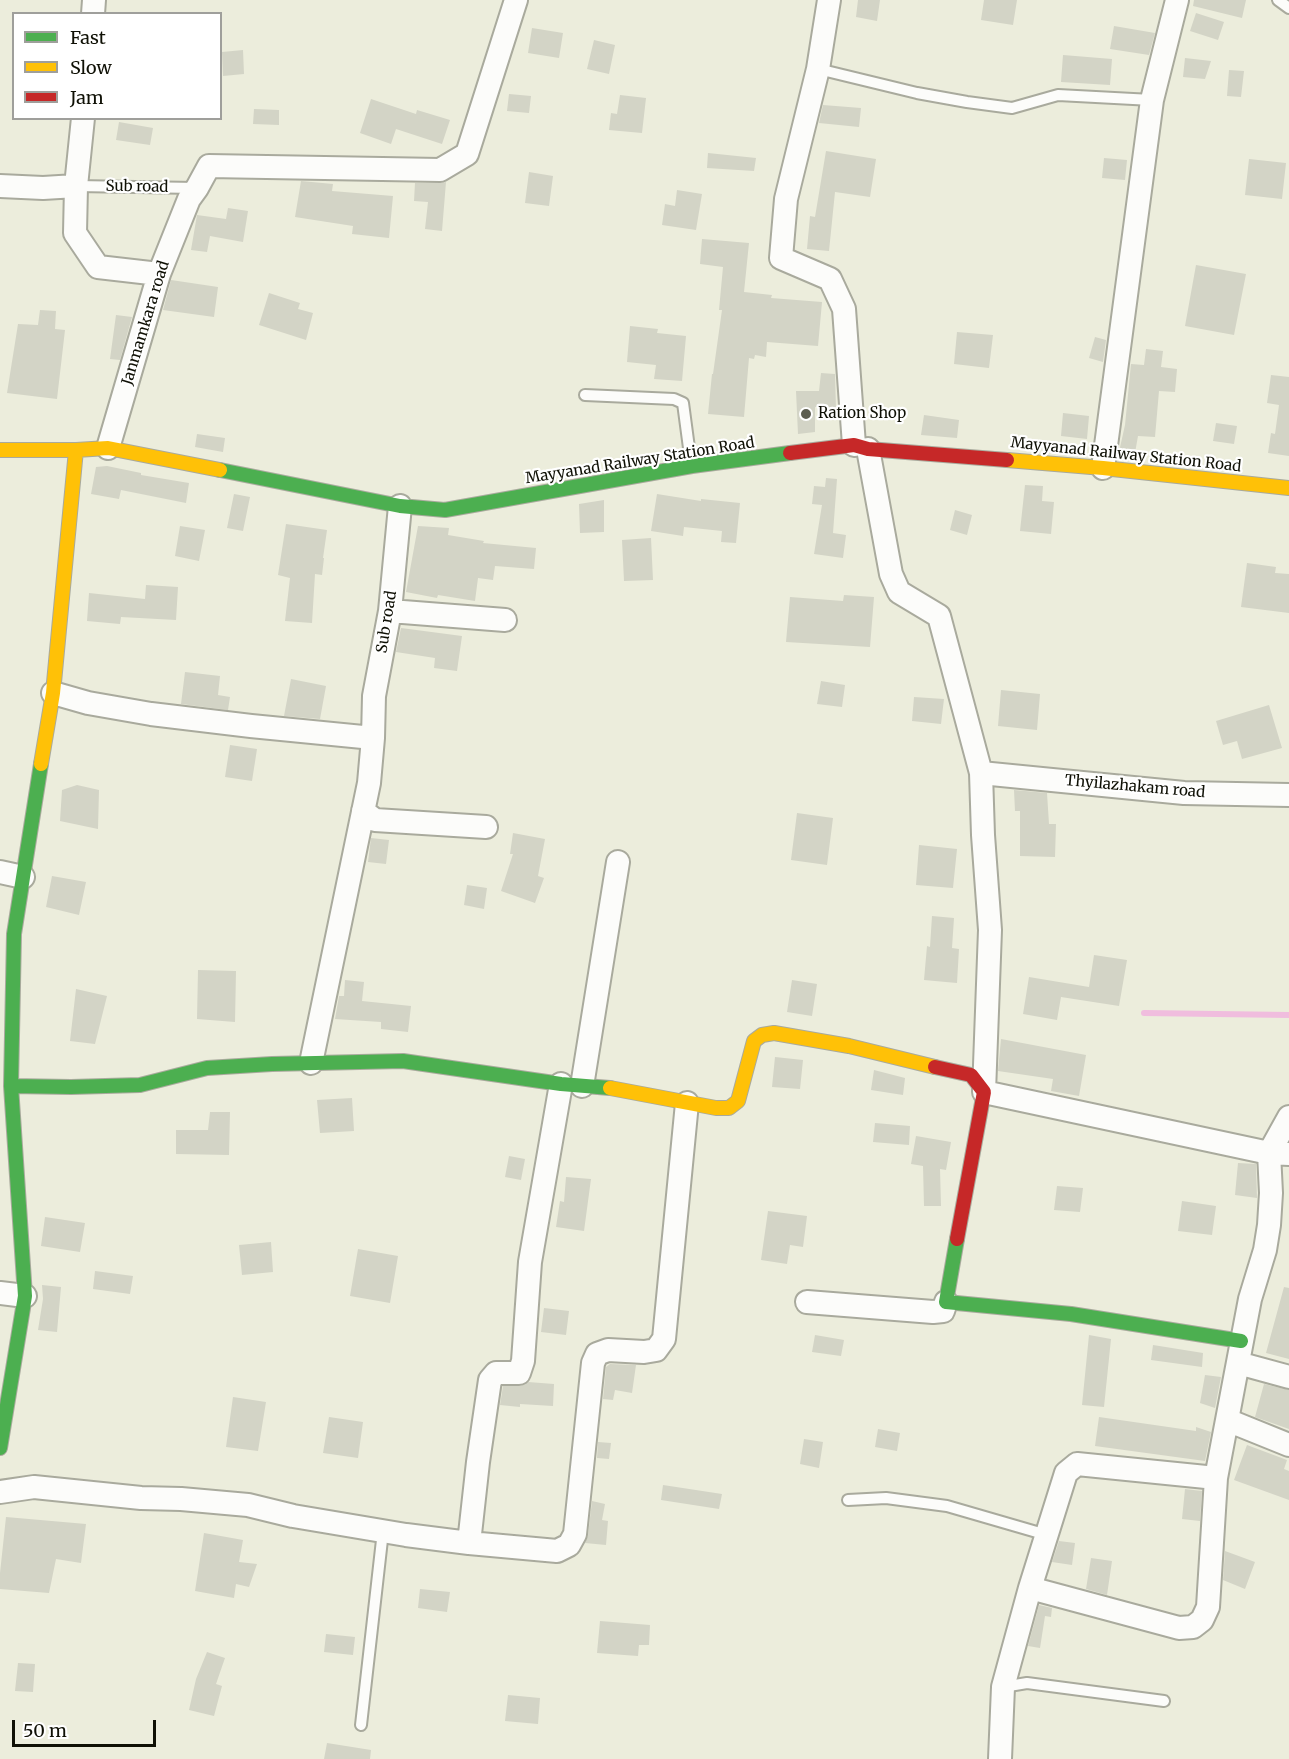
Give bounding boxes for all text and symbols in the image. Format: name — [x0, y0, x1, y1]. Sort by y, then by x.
legend — [12, 12, 222, 120]
text: Fast — [70, 26, 106, 49]
text: Slow — [70, 56, 112, 79]
text: Jam — [70, 86, 104, 109]
street label: Sub road — [105, 177, 169, 197]
street label: Janmamkara road — [119, 259, 173, 387]
place label: Ration Shop — [818, 405, 906, 423]
marker: Ration Shop — [799, 407, 813, 421]
street label: Mayyanad Railway Station Road — [524, 434, 756, 488]
street label: Mayyanad Railway Station Road — [1010, 434, 1242, 476]
street label: Sub road — [373, 590, 401, 654]
street label: Thyilazhakam road — [1064, 772, 1206, 802]
scale bar — [15, 1708, 159, 1746]
text: 50 m — [23, 1719, 67, 1742]

